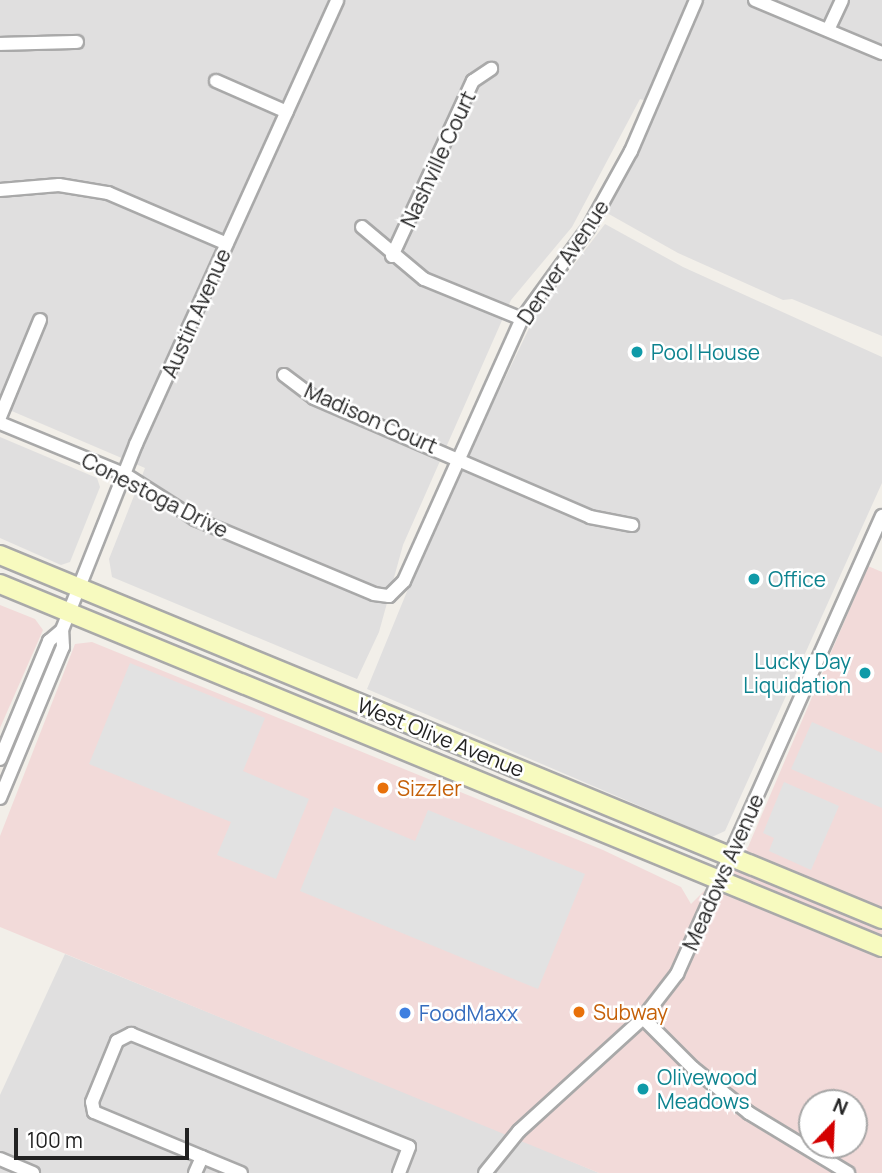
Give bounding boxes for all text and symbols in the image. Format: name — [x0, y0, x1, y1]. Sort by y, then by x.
street label: Nashville Court — [395, 87, 481, 231]
street label: Denver Avenue — [512, 195, 614, 329]
street label: Austin Avenue — [156, 245, 236, 381]
place label: Pool House — [651, 339, 760, 365]
marker: Pool House — [629, 344, 645, 360]
street label: Madison Court — [301, 377, 441, 459]
street label: Conestoga Drive — [78, 447, 232, 543]
place label: Office — [768, 566, 826, 592]
marker: Office — [746, 571, 762, 587]
place label: Lucky Day Liquidation — [743, 648, 851, 698]
marker: Lucky Day Liquidation — [857, 665, 873, 681]
street label: West Olive Avenue — [354, 692, 528, 782]
place label: Sizzler — [397, 775, 462, 801]
marker: Sizzler — [375, 780, 391, 796]
street label: Meadows Avenue — [677, 790, 769, 954]
place label: Subway — [593, 999, 668, 1025]
place label: FoodMaxx — [419, 1000, 518, 1026]
marker: Subway — [571, 1004, 587, 1020]
marker: FoodMaxx — [397, 1005, 413, 1021]
place label: Olivewood Meadows — [657, 1064, 757, 1114]
marker: Olivewood Meadows — [635, 1081, 651, 1097]
north arrow — [798, 1089, 868, 1159]
text: N — [829, 1092, 852, 1121]
scale bar — [18, 1114, 192, 1158]
text: 100 m — [27, 1126, 83, 1154]

